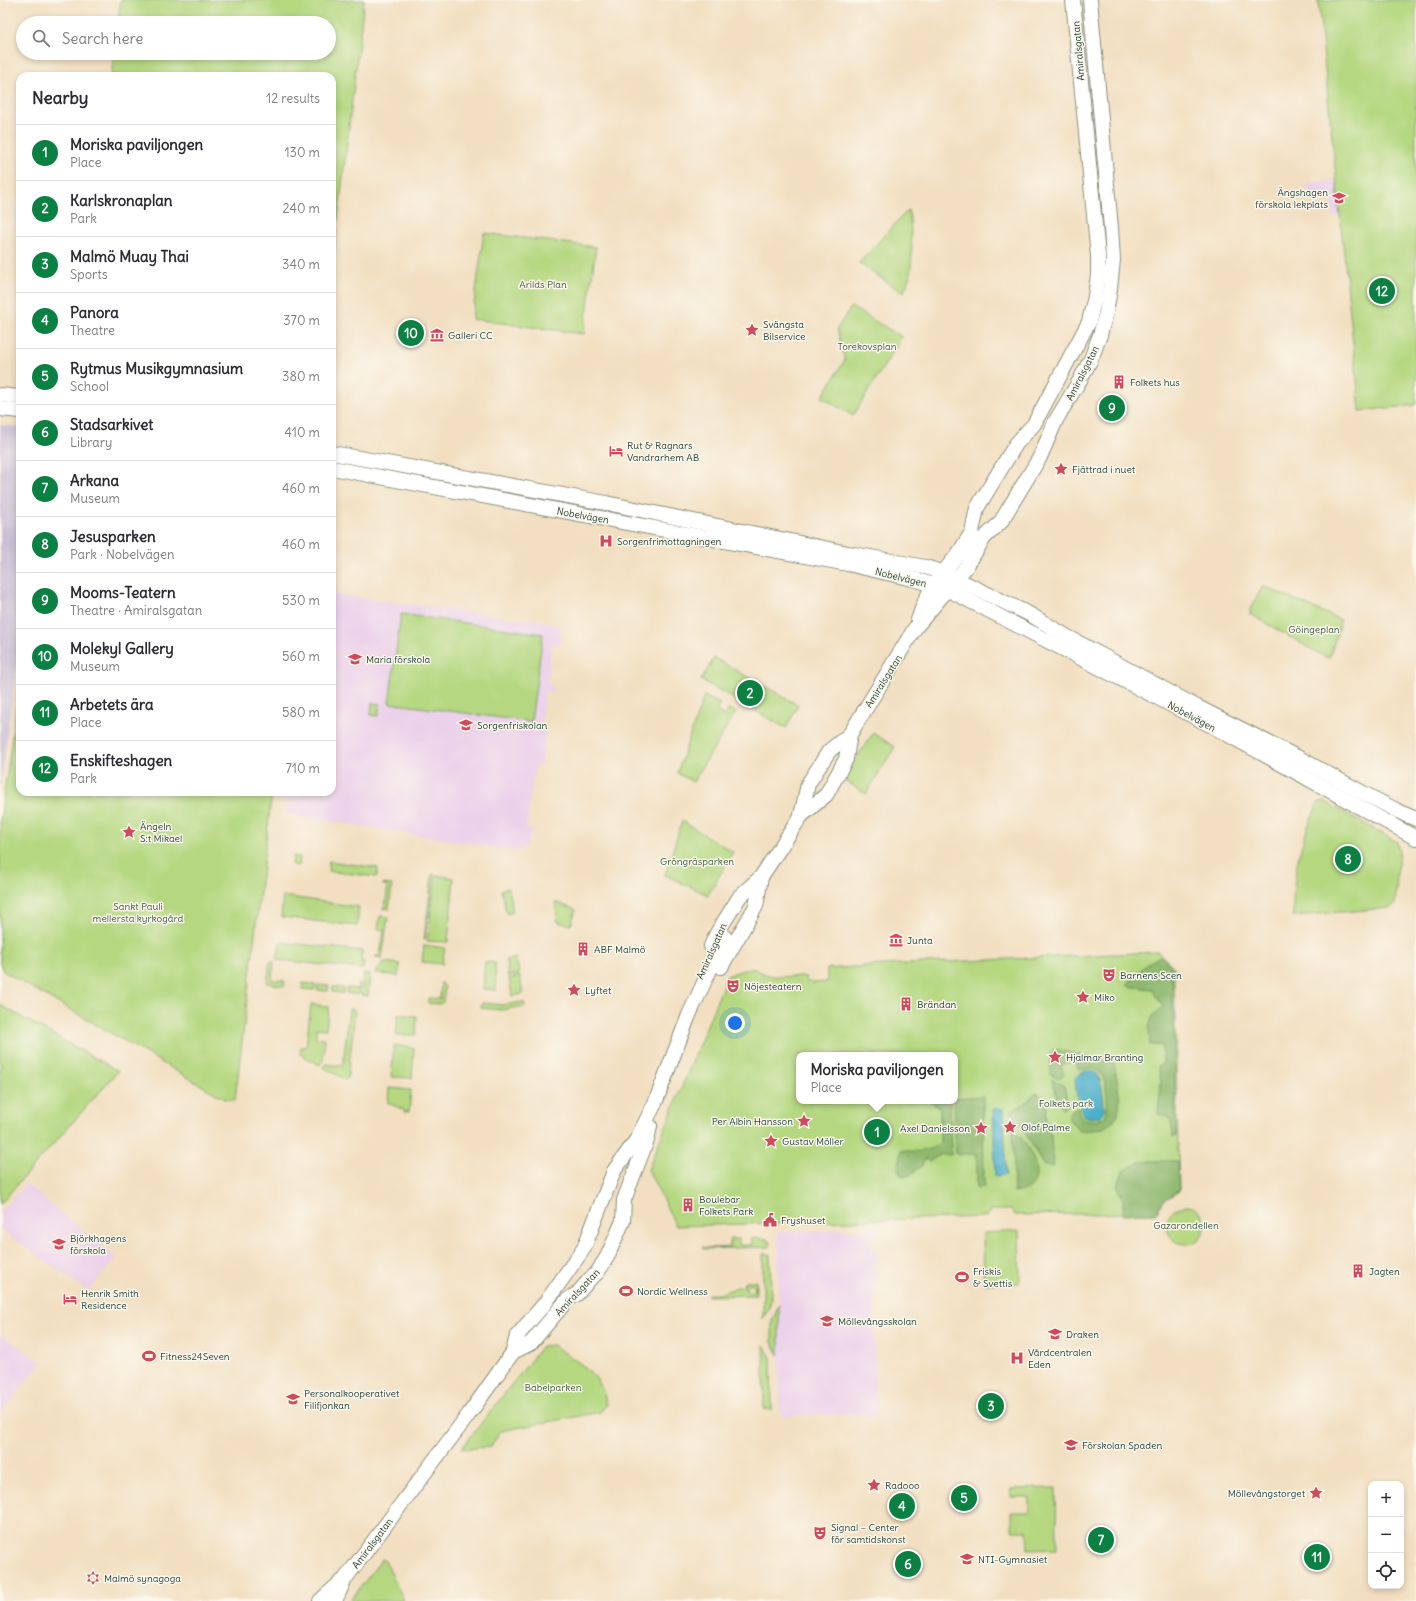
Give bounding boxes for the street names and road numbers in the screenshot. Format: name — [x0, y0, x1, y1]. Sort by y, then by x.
street label: Amiralsgatan — [1069, 20, 1088, 81]
street label: Amiralsgatan — [1063, 343, 1102, 403]
street label: Nobelvägen — [556, 505, 610, 527]
street label: Nobelvägen — [874, 565, 928, 590]
street label: Amiralsgatan — [862, 652, 905, 710]
street label: Nobelvägen — [1165, 698, 1218, 735]
street label: Amiralsgatan — [693, 921, 730, 981]
street label: Amiralsgatan — [552, 1266, 603, 1319]
street label: Amiralsgatan — [349, 1515, 396, 1571]

